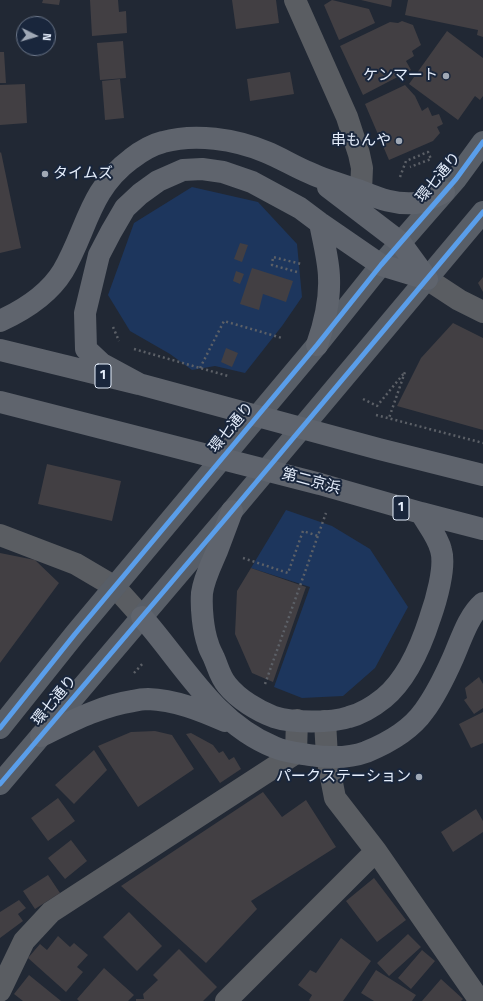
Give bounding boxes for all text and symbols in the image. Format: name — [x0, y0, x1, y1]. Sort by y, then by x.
north arrow — [16, 16, 56, 56]
text: N — [39, 32, 55, 41]
place label: ケンマート — [363, 67, 438, 85]
marker: ケンマート — [441, 71, 451, 81]
place label: 串もんや — [331, 132, 391, 150]
marker: 串もんや — [394, 136, 404, 146]
street label: 環七通り — [413, 149, 465, 207]
place label: タイムズ — [53, 165, 113, 183]
marker: タイムズ — [40, 169, 50, 179]
road number: 1 — [95, 364, 111, 388]
street label: 環七通り — [206, 399, 258, 457]
street label: 第二京浜 — [280, 466, 342, 498]
road number: 1 — [393, 496, 409, 520]
street label: 環七通り — [29, 672, 81, 730]
place label: パークステーション — [276, 768, 411, 786]
marker: パークステーション — [414, 772, 424, 782]

